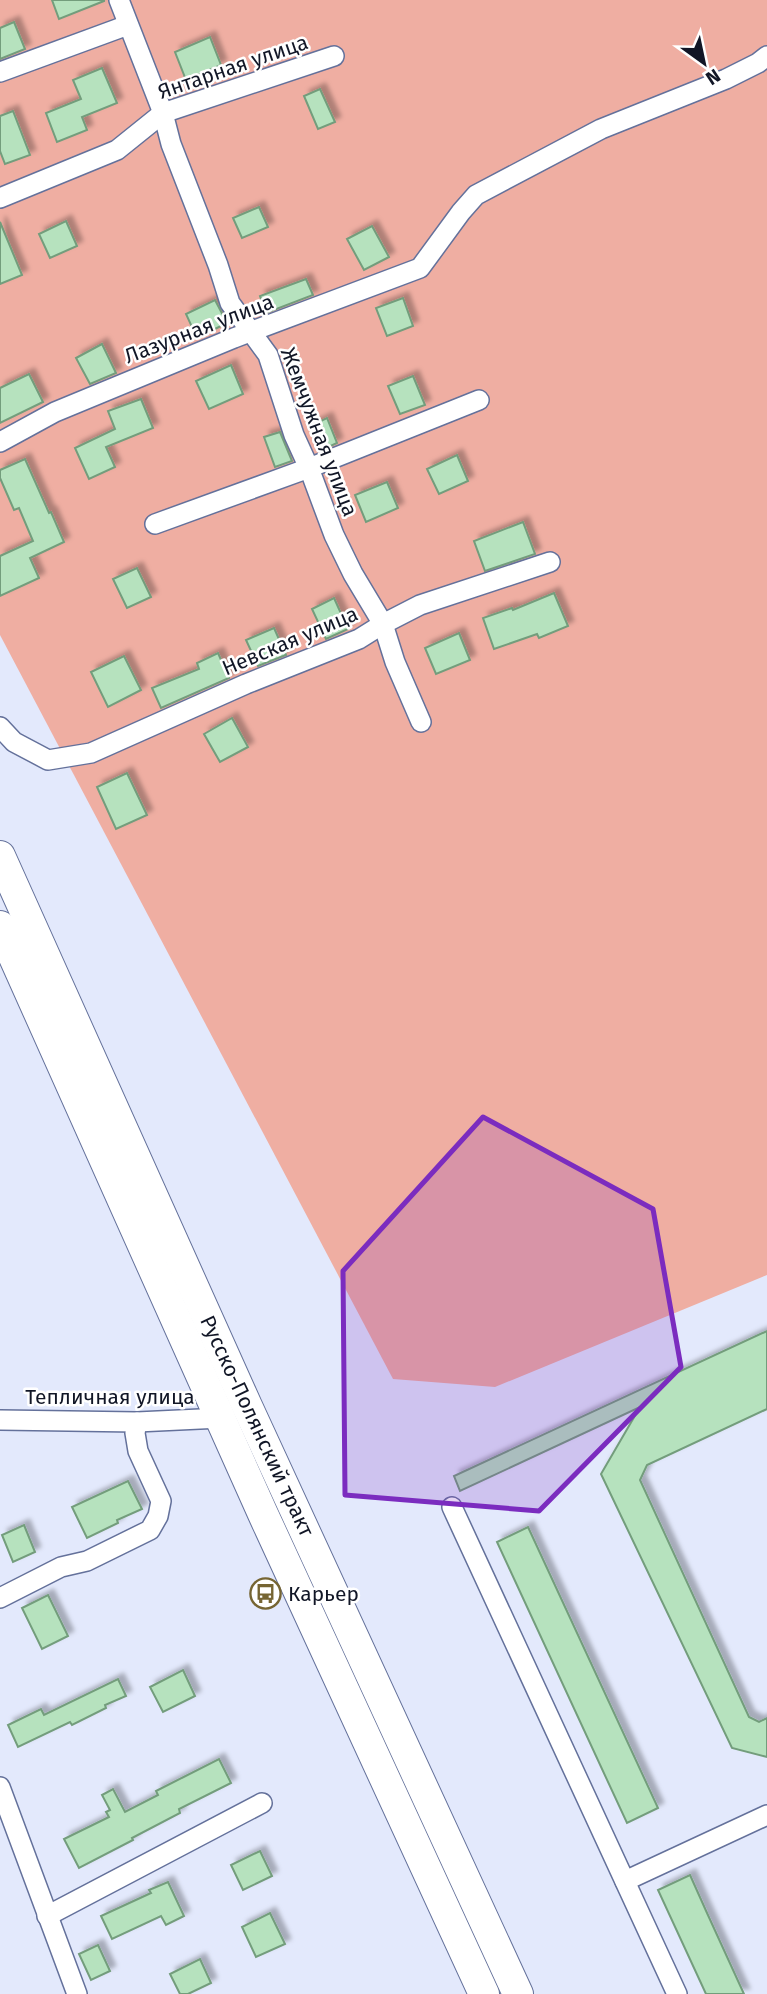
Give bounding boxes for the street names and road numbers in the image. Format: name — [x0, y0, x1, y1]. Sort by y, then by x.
street label: Янтарная улица — [154, 29, 312, 105]
street label: Лазурная улица — [121, 289, 277, 369]
street label: Жемчужная улица — [275, 344, 363, 520]
street label: Невская улица — [218, 601, 362, 681]
street label: Русско-Полянский тракт — [194, 1311, 320, 1541]
street label: Тепличная улица — [25, 1384, 195, 1410]

